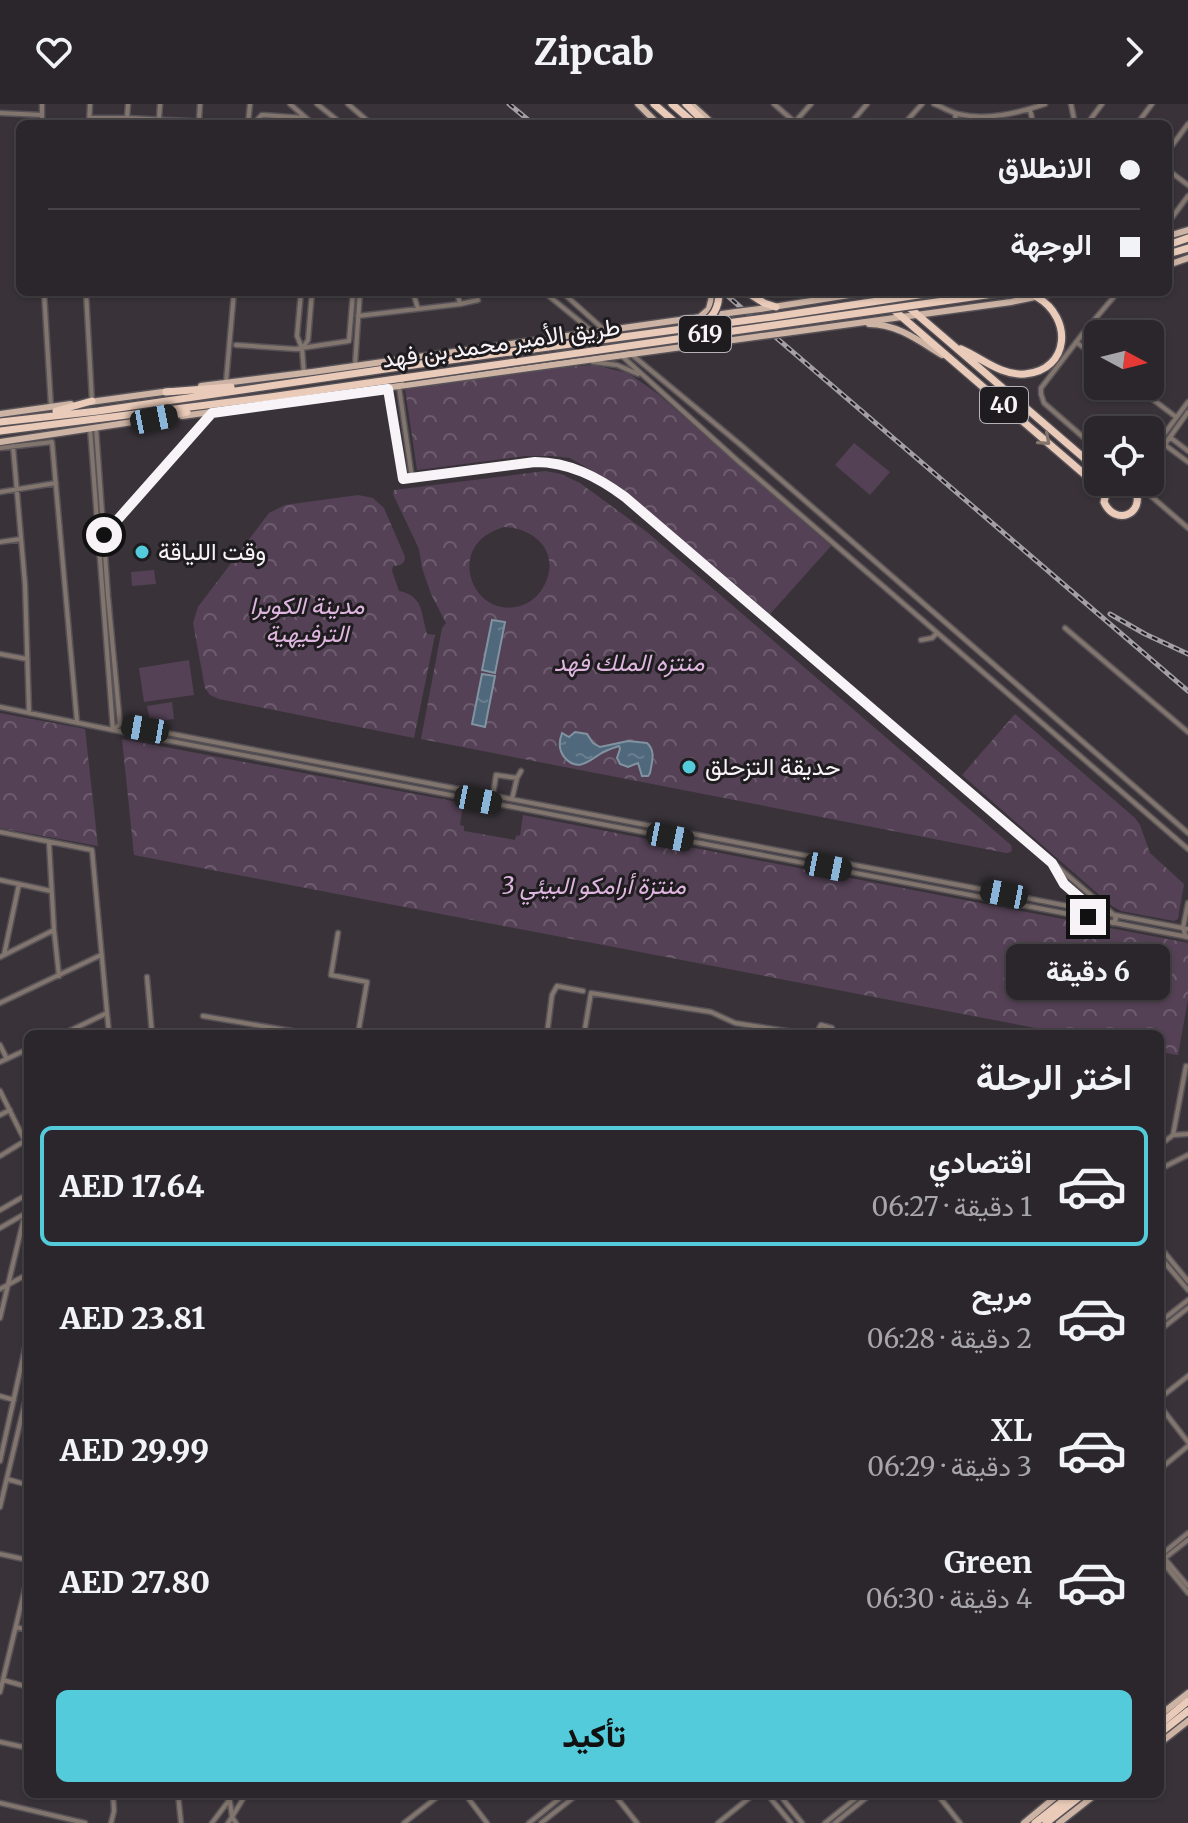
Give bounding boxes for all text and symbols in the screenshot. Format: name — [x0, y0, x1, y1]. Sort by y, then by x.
icon: heart — [32, 30, 76, 74]
text: Zipcab — [534, 30, 654, 75]
icon: forward — [1112, 30, 1156, 74]
text: الانطلاق — [998, 148, 1092, 186]
text: الوجهة — [1010, 225, 1092, 263]
street label: طريق الأمير محمد بن فهد — [380, 310, 622, 375]
road number: 619 — [679, 316, 731, 352]
north arrow — [1084, 320, 1164, 400]
map controls — [1084, 320, 1164, 496]
road number: 40 — [980, 387, 1028, 423]
car — [128, 403, 180, 435]
button: locate — [1084, 416, 1164, 496]
one-way arrow — [1036, 430, 1050, 445]
route start — [86, 517, 122, 553]
place label: وقت اللياقة — [158, 536, 266, 567]
marker: وقت اللياقة — [133, 543, 151, 561]
park label: مدينة الكوبرا الترفيهية — [250, 590, 364, 649]
park label: منتزه الملك فهد — [554, 647, 704, 678]
car — [119, 713, 171, 745]
place label: حديقة التزحلق — [705, 751, 841, 782]
marker: حديقة التزحلق — [680, 758, 698, 776]
car — [452, 784, 504, 816]
car — [644, 821, 696, 853]
car — [802, 851, 854, 883]
park label: منتزة أرامكو البيئي 3 — [502, 870, 686, 905]
car — [978, 878, 1030, 910]
route end — [1070, 899, 1106, 935]
callout: 6 دقيقة — [1006, 945, 1170, 1001]
text: 6 دقيقة — [1046, 955, 1130, 988]
text: اختر الرحلة — [976, 1055, 1132, 1100]
text: اقتصادي — [929, 1143, 1032, 1181]
icon: car — [1056, 1150, 1128, 1222]
text: AED 17.64 — [60, 1167, 204, 1205]
text: 1 دقيقة · 06:27 — [872, 1190, 1032, 1223]
text: مريح — [972, 1275, 1032, 1313]
icon: car — [1056, 1282, 1128, 1354]
text: AED 23.81 — [60, 1299, 205, 1337]
text: 2 دقيقة · 06:28 — [867, 1322, 1032, 1355]
text: XL — [991, 1411, 1032, 1449]
icon: car — [1056, 1414, 1128, 1486]
text: AED 29.99 — [60, 1431, 209, 1469]
text: 3 دقيقة · 06:29 — [867, 1450, 1032, 1483]
text: Green — [944, 1543, 1032, 1581]
icon: car — [1056, 1546, 1128, 1618]
text: AED 27.80 — [60, 1563, 210, 1601]
text: 4 دقيقة · 06:30 — [866, 1582, 1032, 1615]
button: تأكيد — [56, 1690, 1132, 1782]

